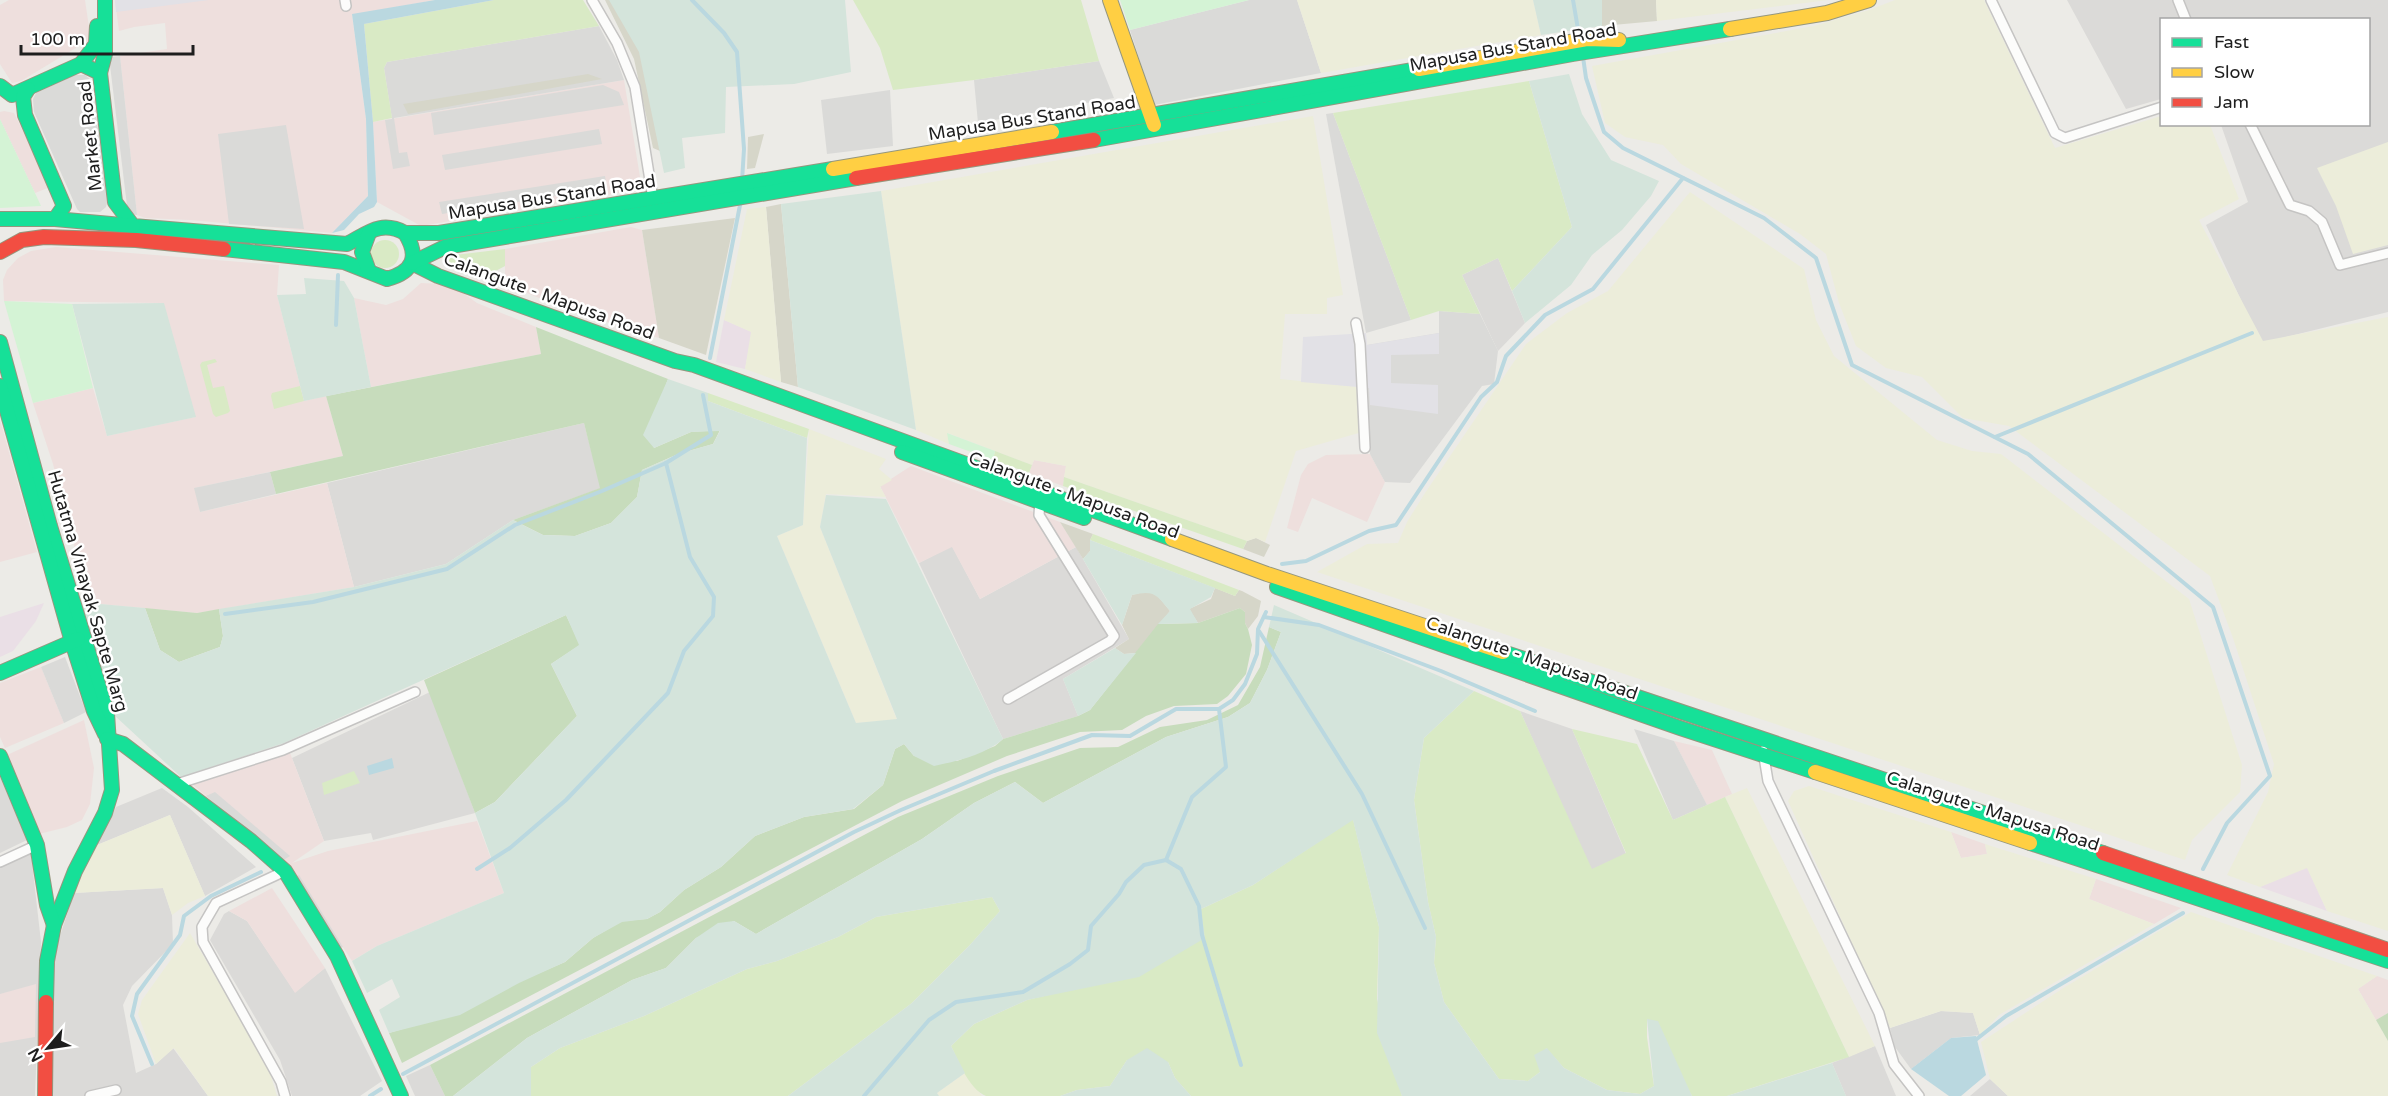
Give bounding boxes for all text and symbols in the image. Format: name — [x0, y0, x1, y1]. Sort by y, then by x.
scale bar — [21, 18, 194, 56]
street label: Mapusa Bus Stand Road — [1408, 18, 1618, 76]
legend — [2160, 18, 2370, 126]
text: 100 m — [30, 28, 85, 50]
text: Fast — [2214, 31, 2249, 53]
text: Slow — [2214, 61, 2255, 83]
street label: Market Road — [73, 80, 107, 192]
street label: Mapusa Bus Stand Road — [927, 91, 1137, 145]
text: Jam — [2214, 91, 2249, 113]
street label: Mapusa Bus Stand Road — [447, 170, 657, 224]
street label: Calangute - Mapusa Road — [441, 248, 657, 344]
street label: Calangute - Mapusa Road — [966, 447, 1182, 543]
street label: Hutatma Vinayak Sapte Marg — [43, 467, 133, 715]
street label: Calangute - Mapusa Road — [1423, 611, 1641, 705]
street label: Calangute - Mapusa Road — [1884, 766, 2102, 856]
north arrow — [18, 1018, 78, 1078]
text: N — [24, 1044, 48, 1065]

